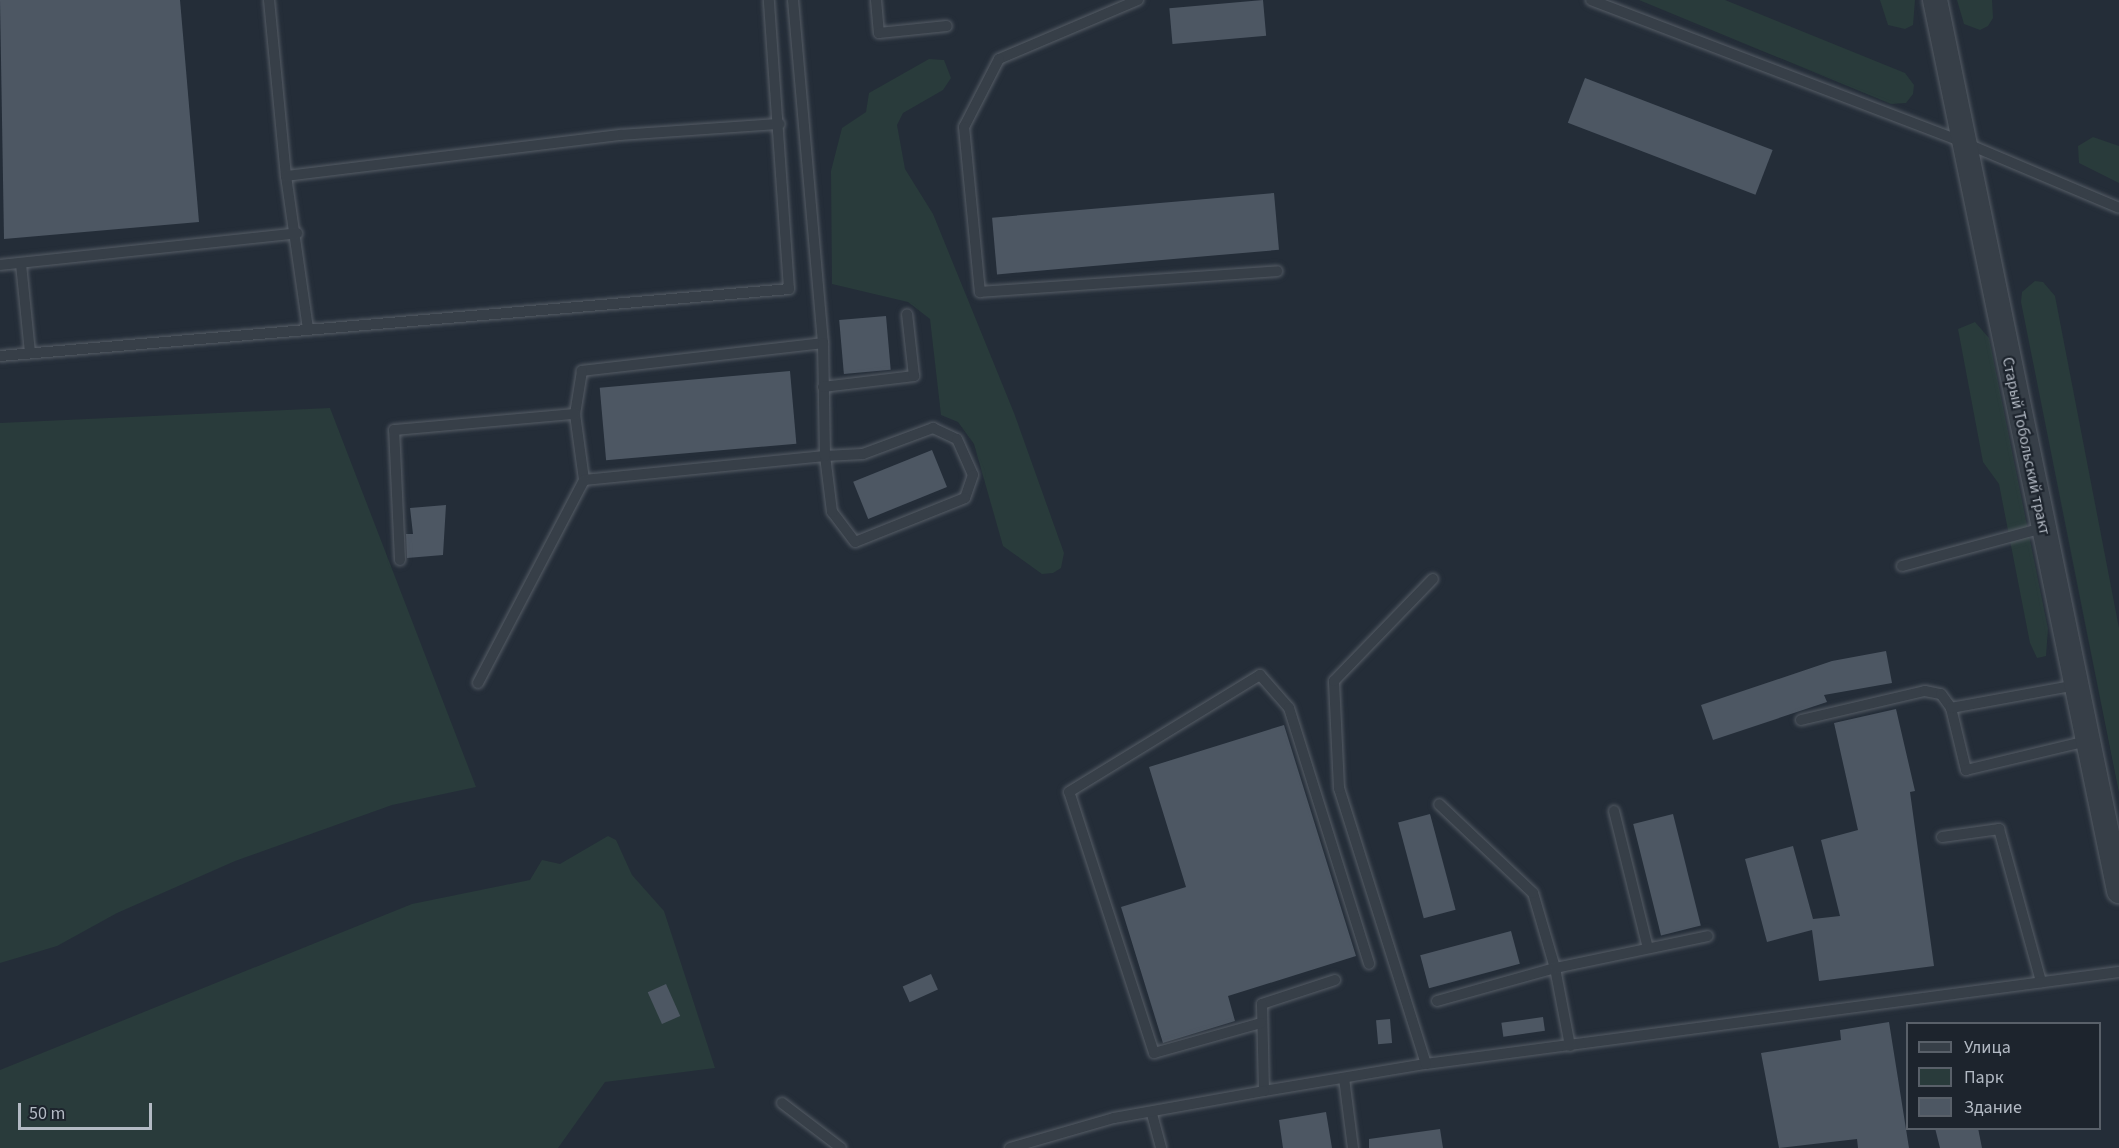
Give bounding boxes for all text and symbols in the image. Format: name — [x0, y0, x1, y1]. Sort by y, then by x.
street label: Старый Тобольский тракт — [1998, 355, 2054, 537]
legend — [1906, 1022, 2101, 1130]
text: Улица — [1964, 1035, 2011, 1060]
text: Парк — [1964, 1065, 2004, 1090]
scale bar — [21, 1091, 154, 1129]
text: Здание — [1964, 1095, 2022, 1120]
text: 50 m — [29, 1101, 65, 1126]

